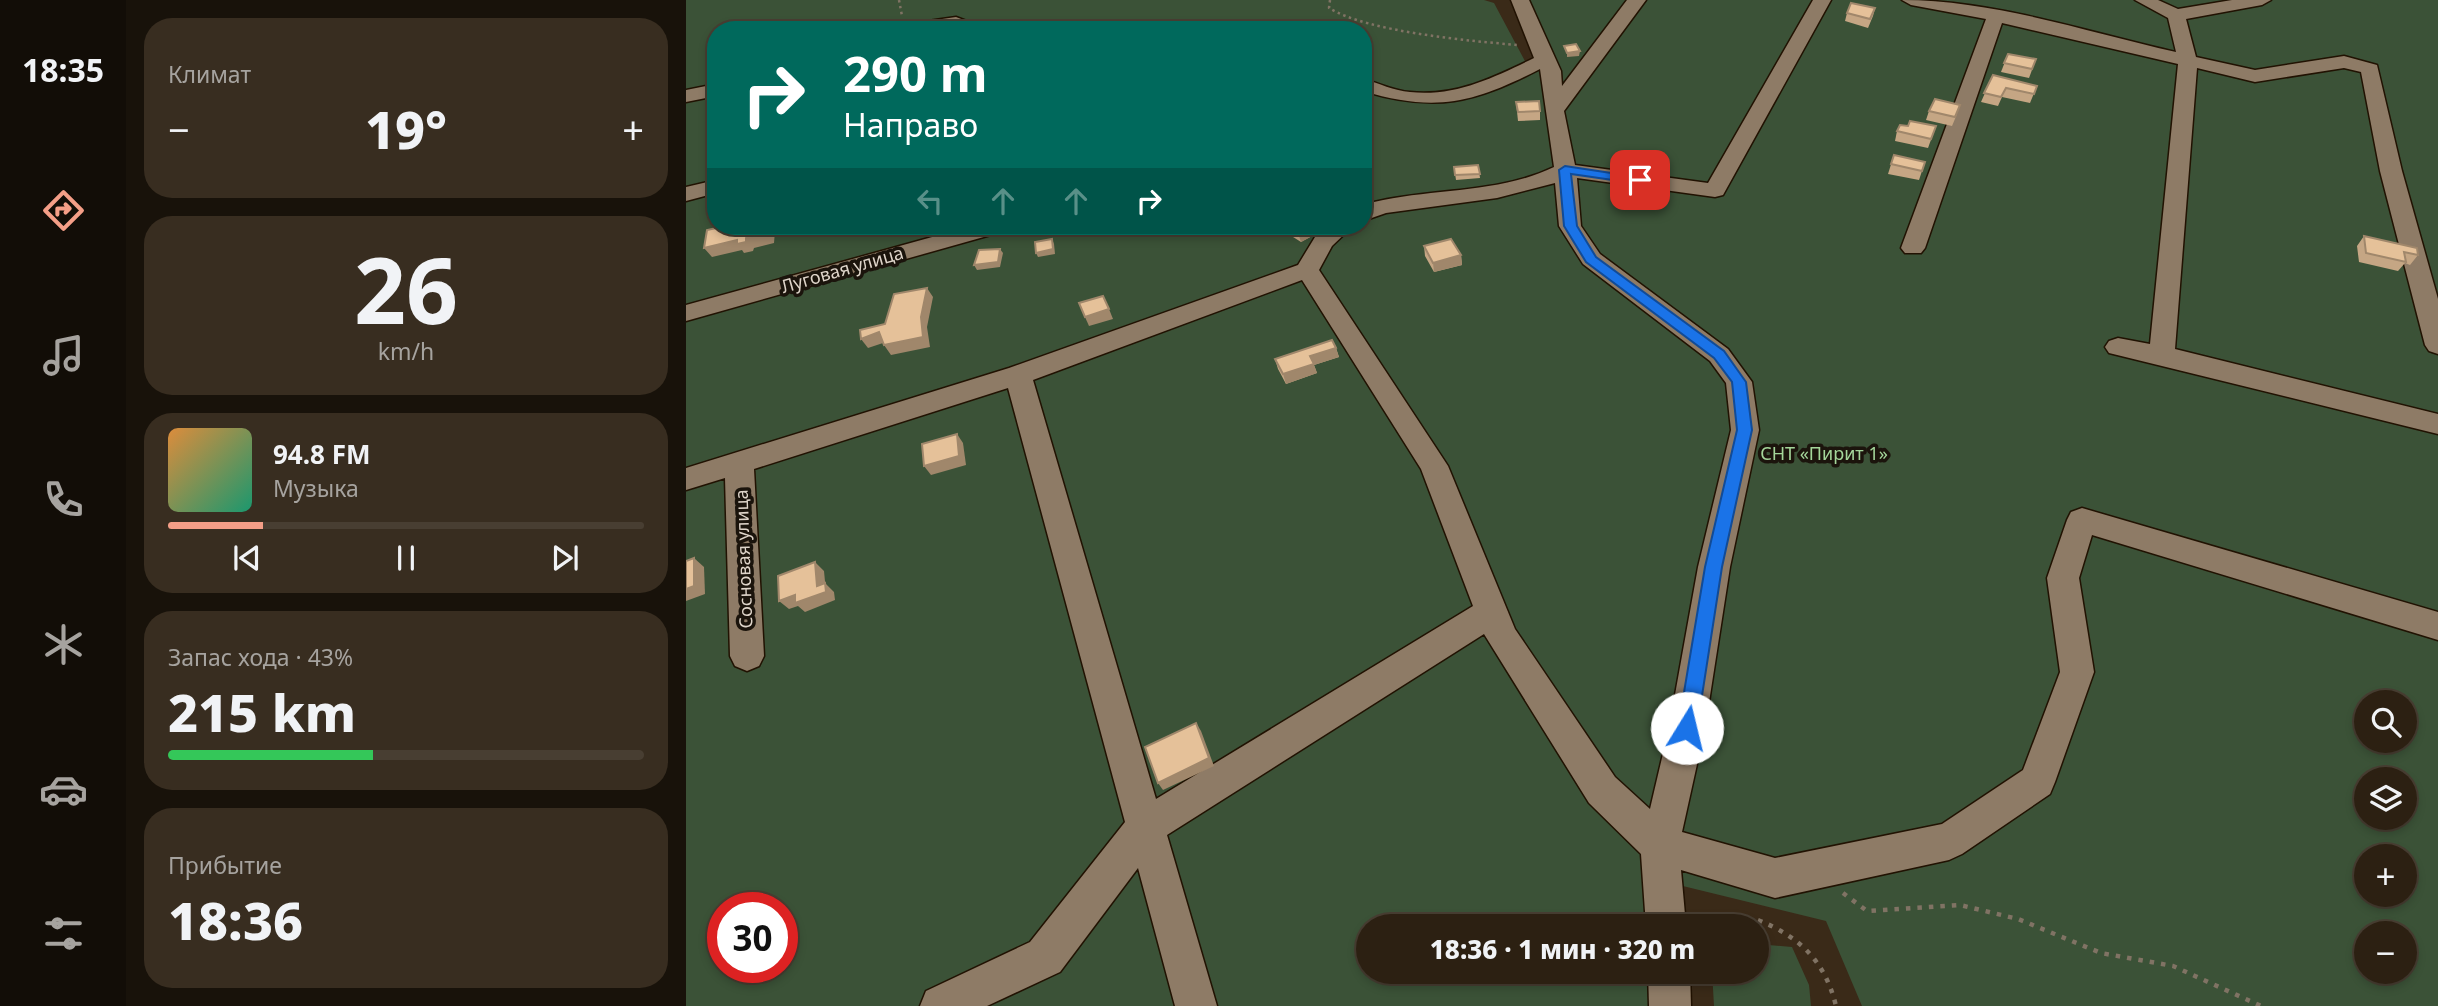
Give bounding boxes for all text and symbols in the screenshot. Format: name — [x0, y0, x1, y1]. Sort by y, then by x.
text: 290 m — [843, 40, 988, 106]
text: 18:35 — [22, 48, 104, 91]
icon: right — [728, 49, 819, 140]
text: Климат — [168, 58, 251, 90]
text: 19° — [365, 93, 447, 164]
text: − — [168, 103, 190, 155]
text: + — [622, 103, 644, 155]
text: Направо — [843, 103, 978, 146]
pin — [1610, 150, 1670, 210]
icon: arrive — [1621, 161, 1659, 199]
icon: left — [911, 182, 949, 220]
icon: ahead — [984, 182, 1022, 220]
icon: ahead — [1057, 182, 1095, 220]
icon: right — [1130, 182, 1168, 220]
icon: directions — [39, 186, 88, 235]
text: 26 — [354, 227, 458, 351]
street label: Луговая улица — [778, 240, 906, 298]
icon: music — [39, 331, 88, 380]
text: km/h — [378, 335, 434, 367]
text: 94.8 FM — [273, 436, 370, 472]
park label: СНТ «Пирит 1» — [1760, 441, 1888, 465]
text: Музыка — [273, 472, 359, 504]
icon: phone — [39, 475, 88, 524]
street label: Сосновая улица — [729, 489, 757, 629]
icon: previous — [228, 539, 266, 577]
icon: pause — [387, 539, 425, 577]
icon: next — [546, 539, 584, 577]
icon: climate — [39, 620, 88, 669]
text: Запас хода · 43% — [168, 641, 353, 673]
text: 215 km — [168, 676, 356, 747]
map controls — [2354, 690, 2417, 984]
button: search — [2354, 690, 2417, 753]
position arrow — [1650, 691, 1724, 765]
icon: car — [39, 765, 88, 814]
button: layers — [2354, 767, 2417, 830]
button: + — [2354, 844, 2417, 907]
text: Прибытие — [168, 849, 282, 881]
text: 18:36 — [168, 884, 303, 955]
speed limit sign: 30 — [707, 892, 798, 983]
icon: filters — [39, 909, 88, 958]
button: − — [2354, 921, 2417, 984]
text: 18:36 · 1 мин · 320 m — [1430, 931, 1695, 967]

